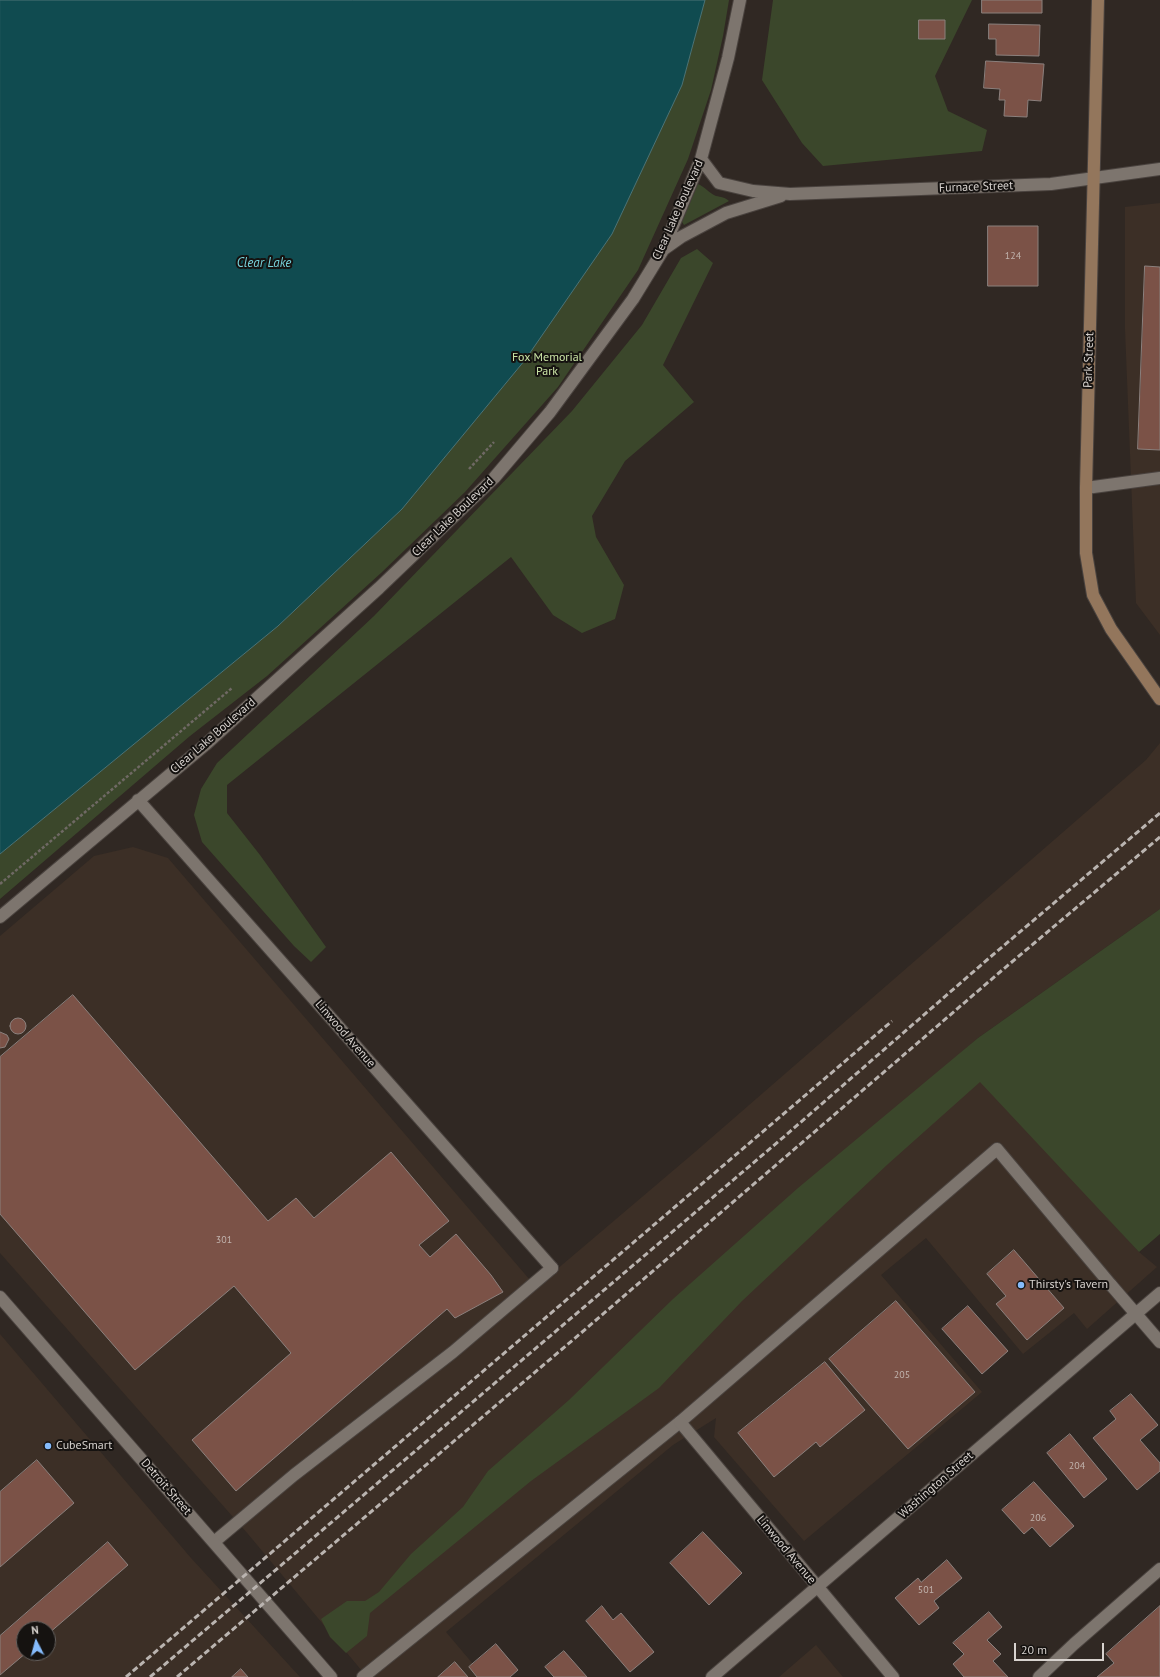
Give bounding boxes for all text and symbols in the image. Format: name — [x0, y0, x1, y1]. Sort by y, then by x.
street label: Clear Lake Boulevard — [649, 158, 707, 262]
street label: Furnace Street — [939, 179, 1013, 195]
house number: 124 — [1005, 250, 1021, 262]
water label: Clear Lake — [237, 255, 291, 271]
street label: Park Street — [1081, 332, 1097, 388]
park label: Fox Memorial Park — [512, 351, 582, 379]
street label: Clear Lake Boulevard — [409, 474, 497, 560]
street label: Clear Lake Boulevard — [168, 695, 258, 777]
street label: Linwood Avenue — [312, 997, 378, 1071]
house number: 301 — [216, 1234, 232, 1246]
place label: Thirsty's Tavern — [1029, 1278, 1108, 1292]
marker: Thirsty's Tavern — [1016, 1280, 1026, 1290]
house number: 205 — [894, 1369, 910, 1381]
place label: CubeSmart — [56, 1439, 112, 1453]
marker: CubeSmart — [43, 1441, 53, 1451]
street label: Washington Street — [896, 1449, 976, 1521]
street label: Detroit Street — [138, 1456, 194, 1518]
house number: 204 — [1069, 1460, 1085, 1472]
house number: 206 — [1030, 1512, 1046, 1524]
street label: Linwood Avenue — [753, 1513, 819, 1587]
house number: 501 — [918, 1584, 934, 1596]
north arrow — [16, 1621, 56, 1661]
text: N — [31, 1623, 39, 1637]
scale bar — [1016, 1635, 1106, 1661]
text: 20 m — [1021, 1642, 1047, 1657]

